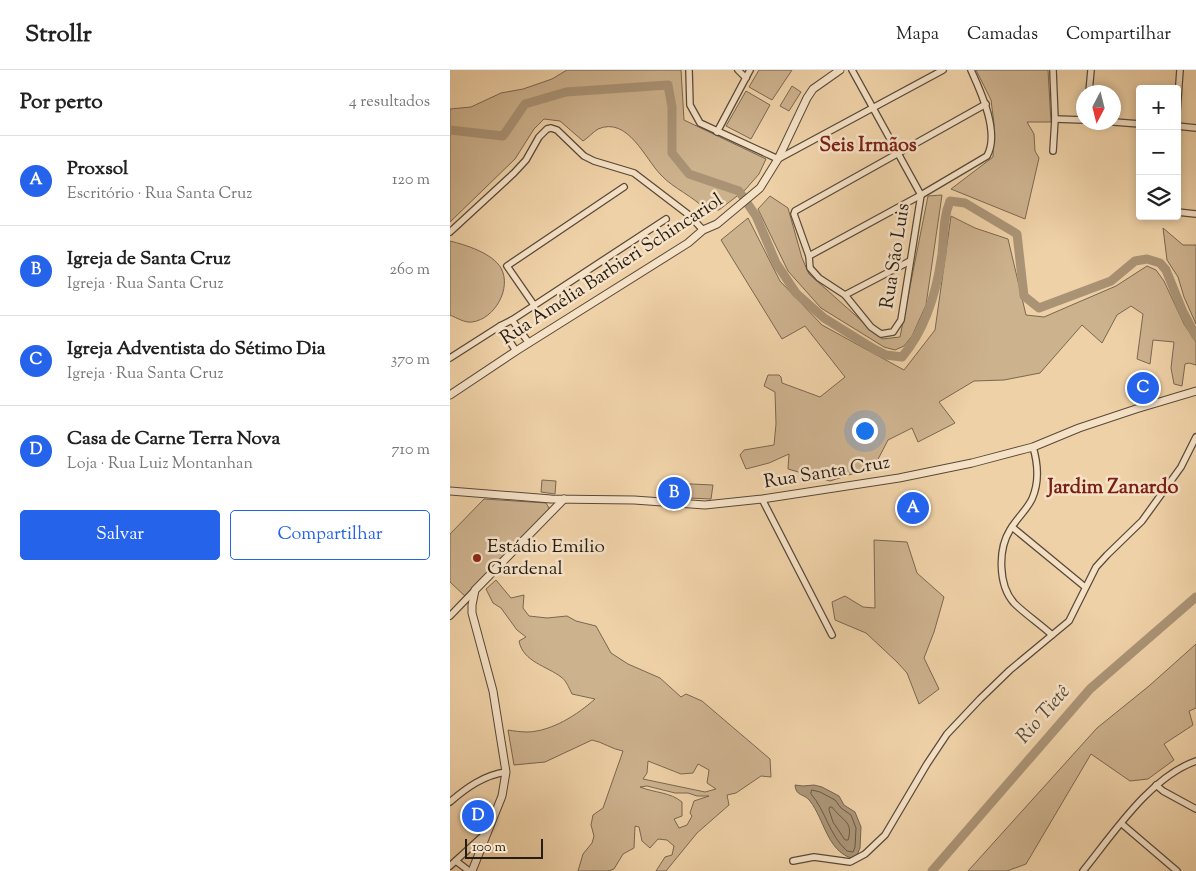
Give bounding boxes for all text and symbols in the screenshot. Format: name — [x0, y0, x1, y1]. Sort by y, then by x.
text: Strollr — [25, 18, 92, 52]
text: Mapa — [896, 22, 939, 48]
text: Camadas — [967, 22, 1038, 48]
text: Compartilhar — [1066, 22, 1171, 48]
north arrow — [1076, 85, 1121, 130]
map controls — [1136, 85, 1181, 220]
button: + — [1136, 85, 1181, 130]
text: Por perto — [20, 88, 103, 118]
text: 4 resultados — [349, 91, 430, 114]
button: − — [1136, 130, 1181, 175]
district label: Seis Irmãos — [819, 132, 917, 161]
text: Proxsol — [67, 156, 128, 183]
text: A — [30, 169, 43, 192]
text: 120 m — [392, 169, 430, 192]
button: layers — [1136, 175, 1181, 220]
text: Escritório · Rua Santa Cruz — [67, 183, 252, 206]
street label: Rua Amélia Barbieri Schincariol — [495, 188, 729, 352]
street label: Rua São Luis — [874, 201, 918, 311]
text: Igreja de Santa Cruz — [67, 246, 231, 273]
text: B — [31, 259, 41, 282]
text: 260 m — [389, 259, 430, 282]
text: Igreja · Rua Santa Cruz — [67, 273, 224, 296]
text: Igreja Adventista do Sétimo Dia — [67, 336, 326, 363]
text: C — [30, 349, 42, 372]
text: 370 m — [391, 349, 430, 372]
text: Igreja · Rua Santa Cruz — [67, 363, 224, 386]
pin: C — [1127, 369, 1159, 407]
your location — [852, 418, 878, 444]
text: Casa de Carne Terra Nova — [67, 426, 280, 453]
text: D — [30, 439, 42, 462]
text: 710 m — [392, 439, 430, 462]
street label: Rua Santa Cruz — [762, 450, 892, 496]
text: Loja · Rua Luiz Montanhan — [67, 453, 253, 476]
pin: B — [658, 474, 690, 512]
district label: Jardim Zanardo — [1046, 474, 1178, 503]
pin: A — [897, 489, 929, 527]
button: Salvar — [20, 510, 220, 560]
button: Compartilhar — [230, 510, 430, 560]
place label: Estádio Emilio Gardenal — [487, 534, 605, 583]
marker: Estádio Emilio Gardenal — [471, 552, 483, 564]
water label: Rio Tietê — [1010, 679, 1078, 751]
pin: D — [462, 797, 494, 835]
scale bar — [465, 836, 542, 859]
text: 100 m — [472, 838, 506, 858]

